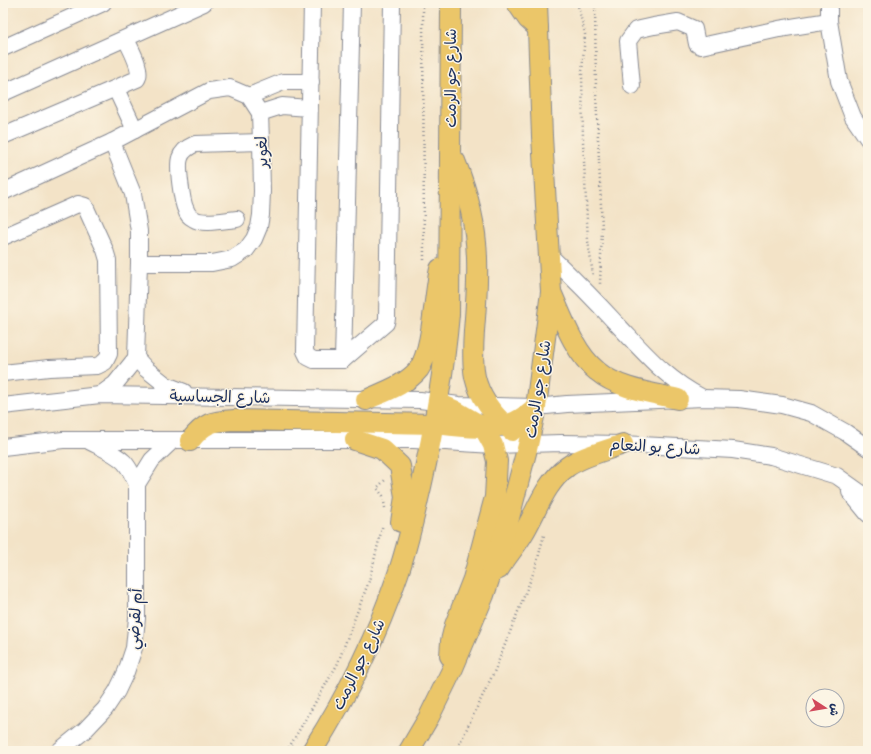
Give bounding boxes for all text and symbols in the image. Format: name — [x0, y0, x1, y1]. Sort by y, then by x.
street label: شارع جو الرمث — [441, 28, 462, 128]
street label: لغوير — [251, 136, 273, 170]
street label: شارع جو الرمث — [520, 339, 557, 440]
street label: شارع الجساسية — [169, 386, 271, 409]
street label: شارع بو النعام — [609, 435, 701, 461]
street label: أم لقرضي — [123, 588, 151, 651]
street label: شارع جو الرمث — [328, 615, 391, 714]
north arrow — [805, 688, 845, 728]
text: ش — [827, 703, 843, 717]

